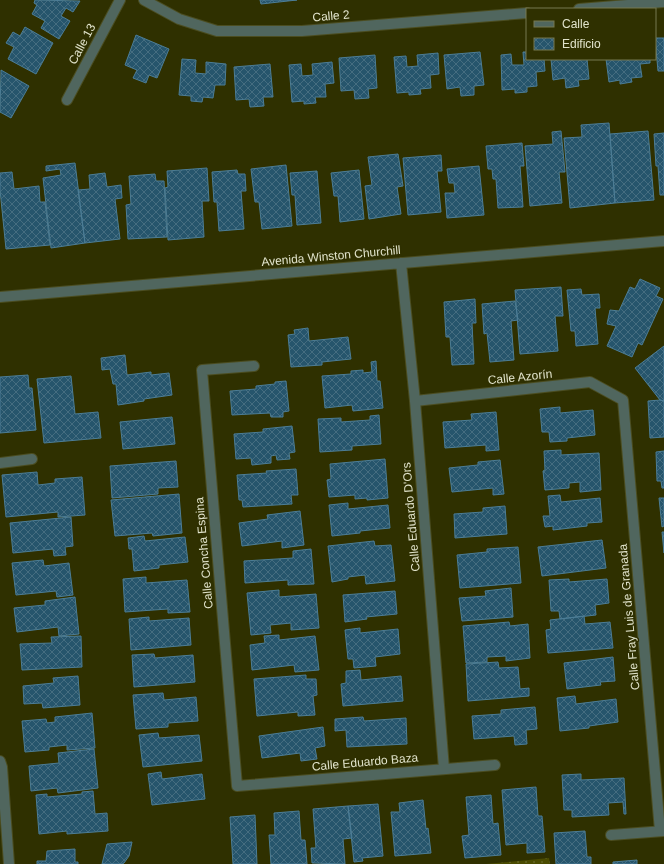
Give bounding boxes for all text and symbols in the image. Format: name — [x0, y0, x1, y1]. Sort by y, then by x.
street label: Calle 2 — [312, 7, 351, 25]
legend — [526, 8, 656, 60]
text: Calle — [562, 17, 590, 31]
street label: Calle 13 — [65, 21, 99, 67]
text: Edificio — [562, 37, 601, 51]
street label: Avenida Winston Churchill — [261, 243, 401, 269]
street label: Calle Azorín — [487, 367, 553, 387]
street label: Calle Eduardo D'Ors — [399, 462, 423, 572]
street label: Calle Concha Espina — [192, 496, 216, 609]
street label: Calle Fray Luis de Granada — [616, 543, 642, 691]
street label: Calle Eduardo Baza — [311, 750, 419, 774]

